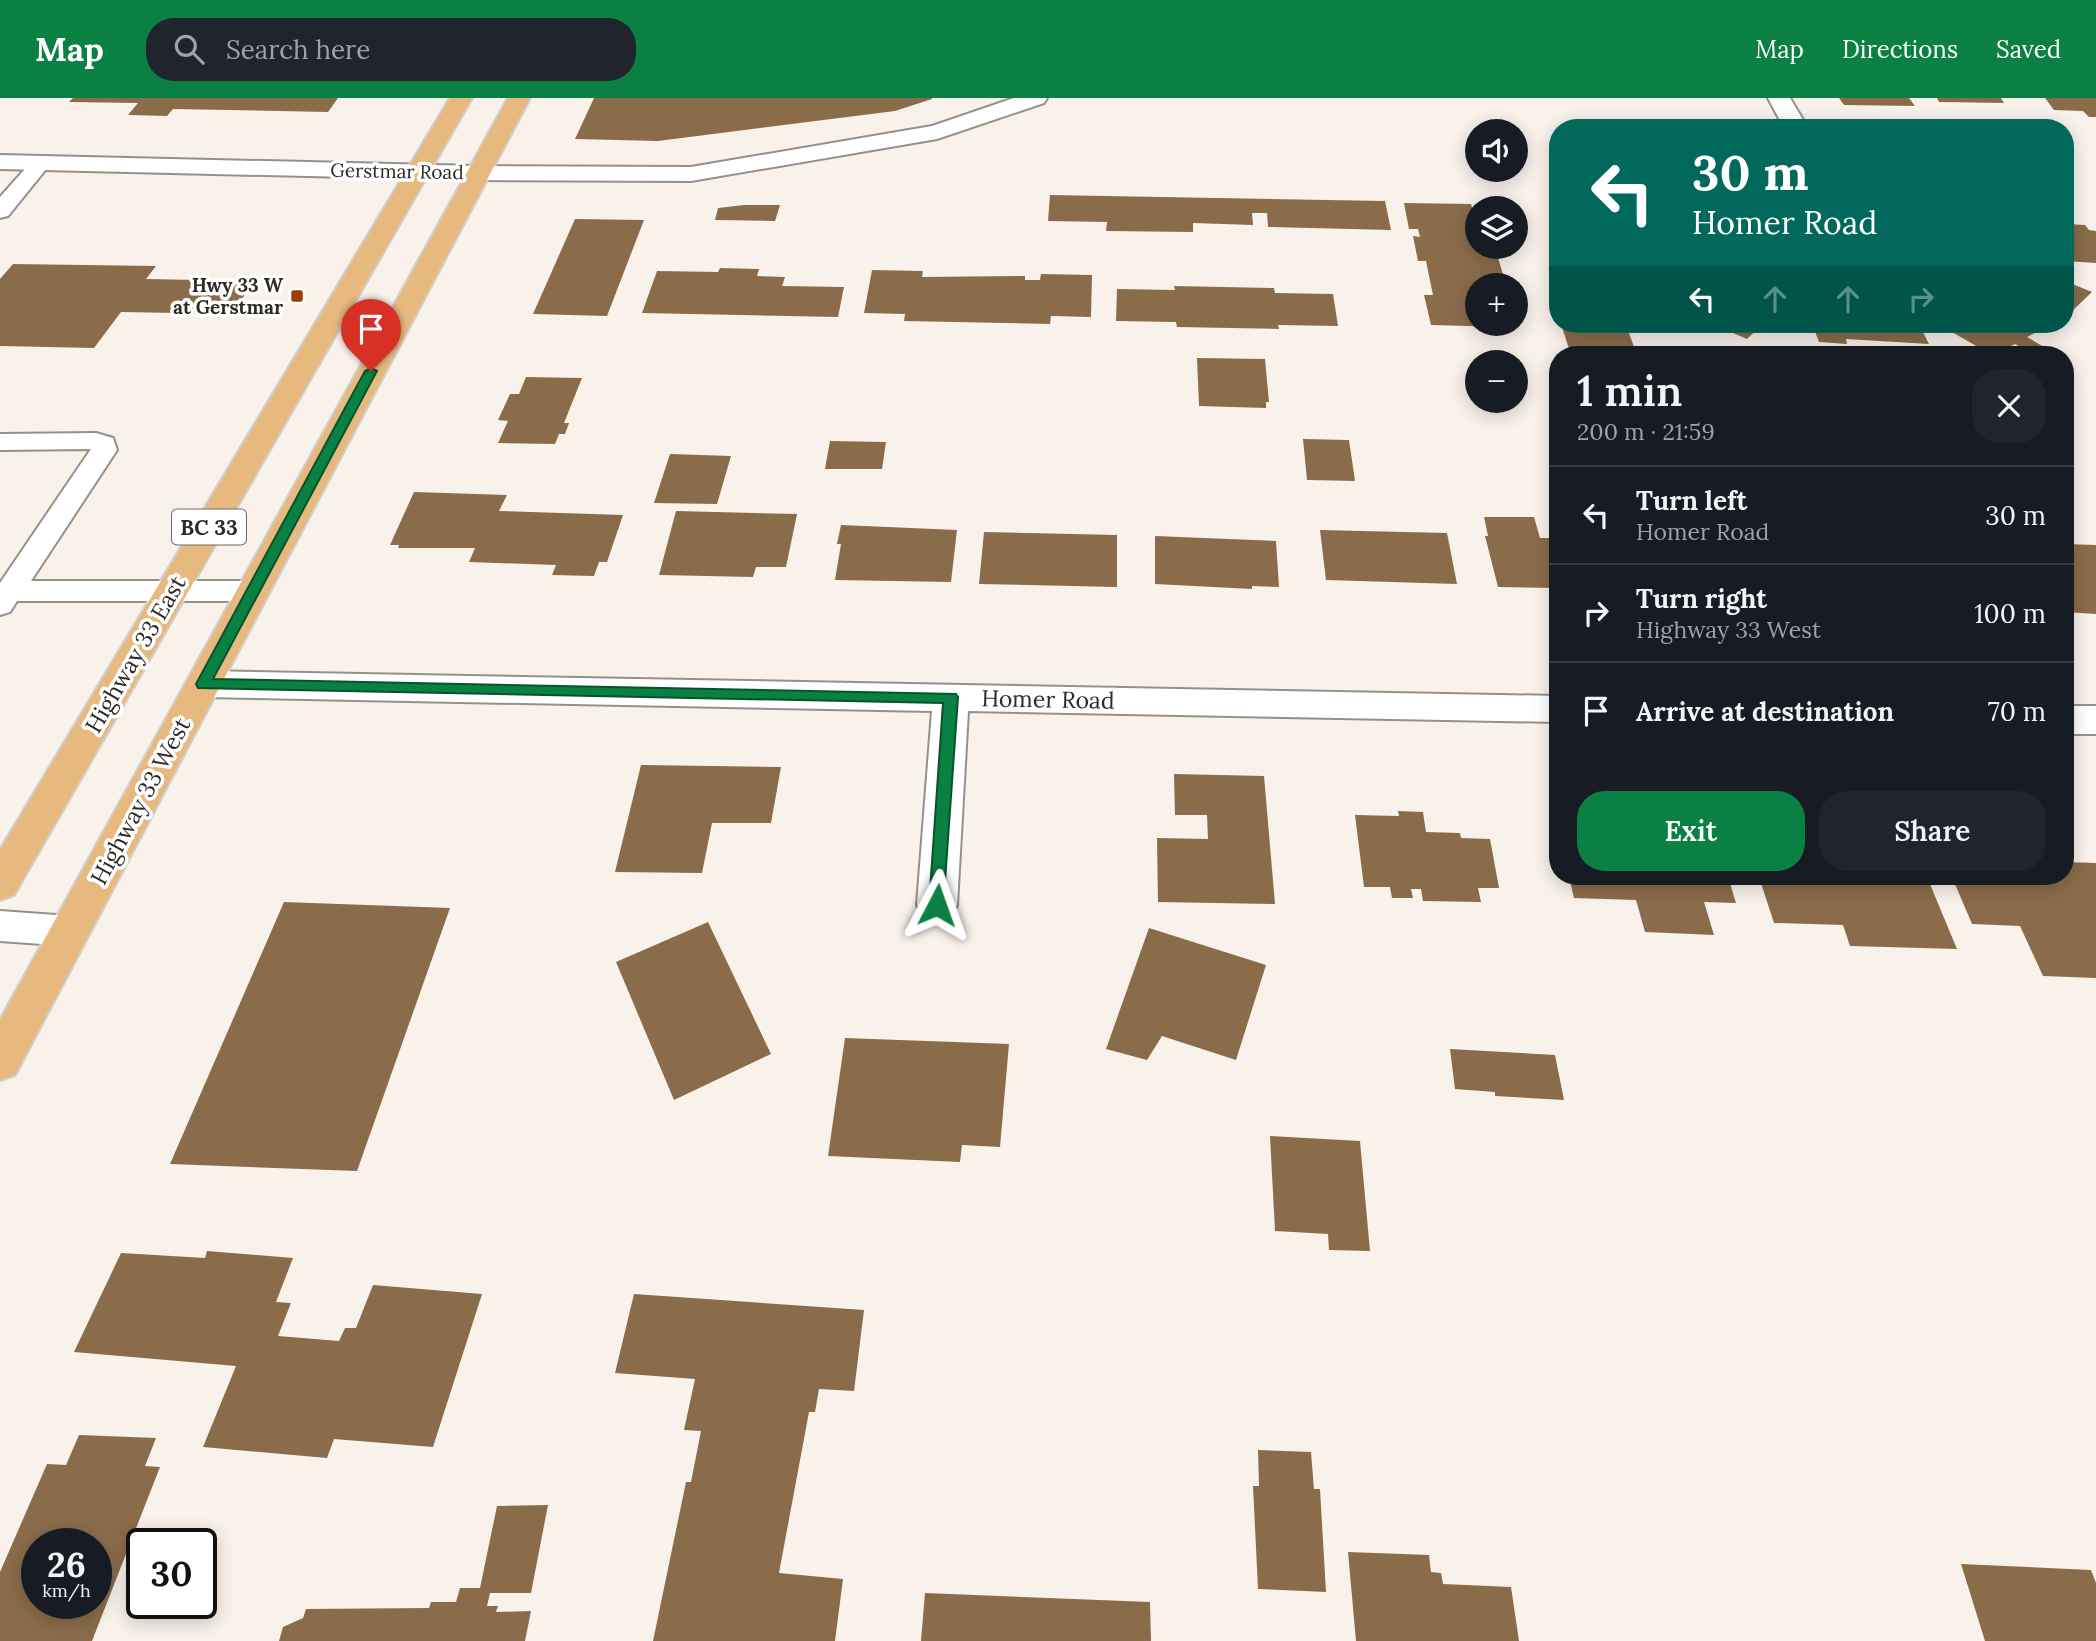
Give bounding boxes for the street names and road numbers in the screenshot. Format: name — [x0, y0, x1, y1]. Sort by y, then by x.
street label: Gerstmar Road — [330, 158, 464, 184]
road number: BC 33 — [172, 510, 246, 544]
street label: Highway 33 East — [78, 570, 192, 738]
street label: Homer Road — [981, 683, 1115, 715]
street label: Highway 33 West — [84, 712, 196, 889]

